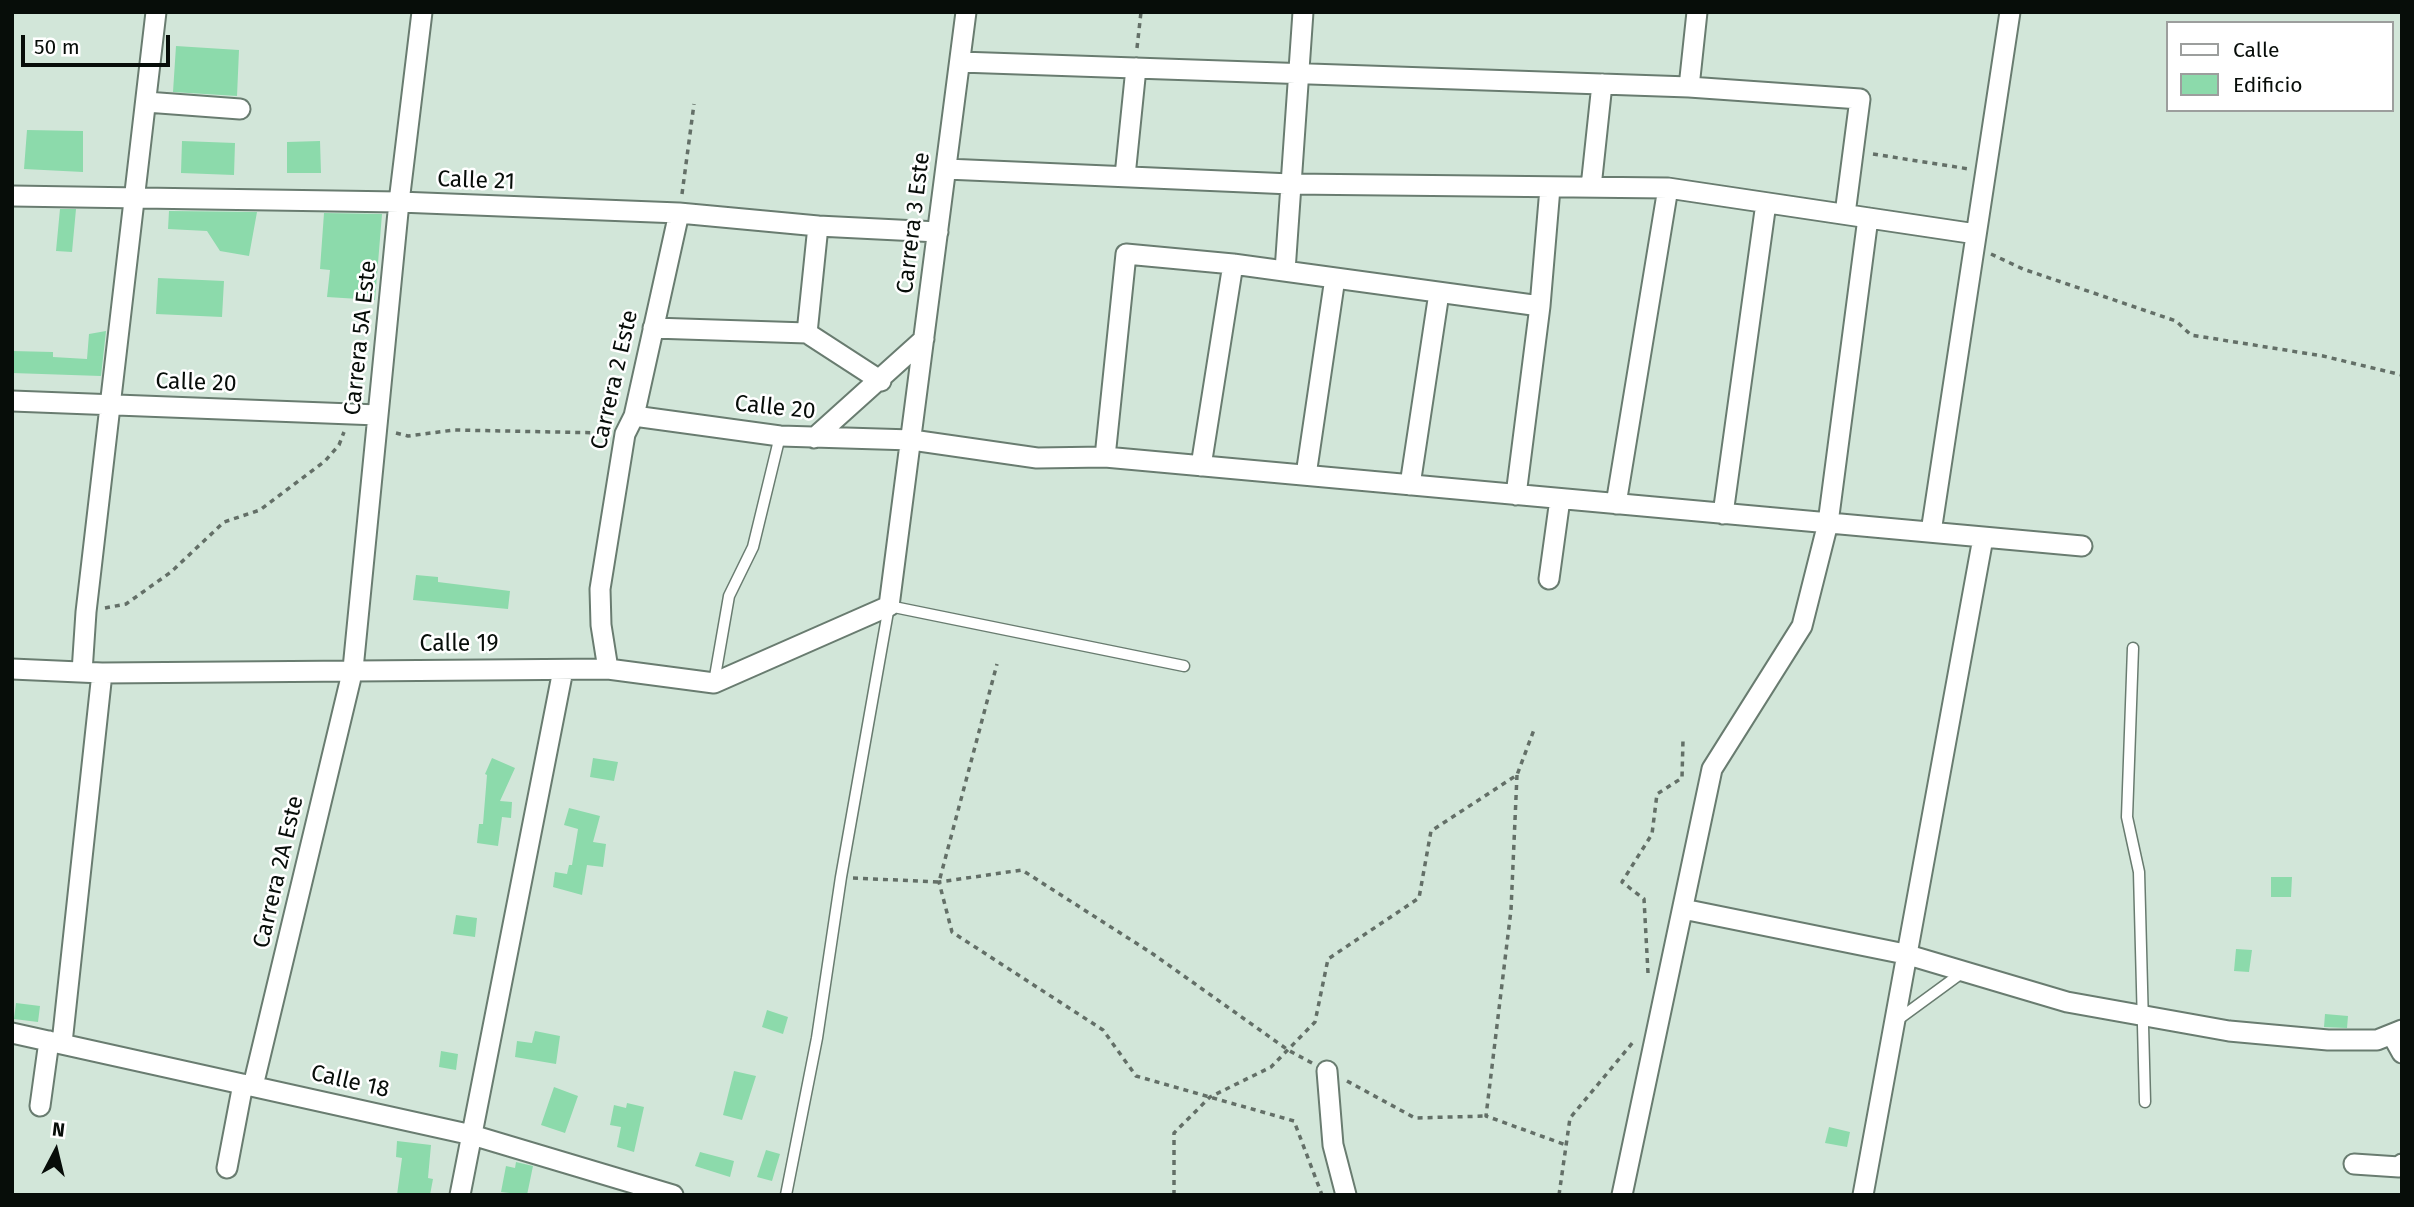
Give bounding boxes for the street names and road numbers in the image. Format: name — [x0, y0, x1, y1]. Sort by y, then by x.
street label: Carrera 3 Este — [892, 151, 936, 295]
street label: Calle 21 — [437, 166, 515, 196]
street label: Carrera 5A Este — [339, 259, 383, 417]
street label: Carrera 2 Este — [586, 308, 644, 452]
street label: Calle 20 — [155, 368, 237, 398]
street label: Calle 20 — [733, 390, 817, 426]
street label: Calle 19 — [420, 631, 498, 659]
street label: Carrera 2A Este — [248, 793, 310, 951]
street label: Calle 18 — [308, 1060, 392, 1104]

